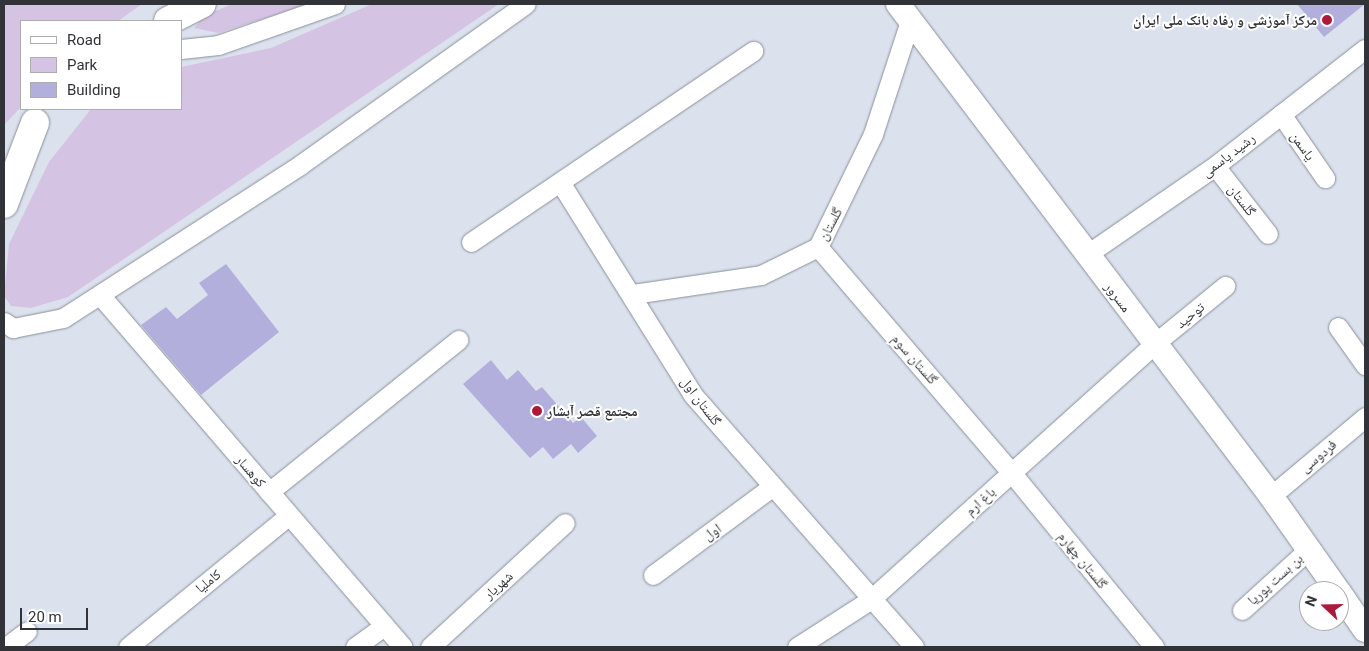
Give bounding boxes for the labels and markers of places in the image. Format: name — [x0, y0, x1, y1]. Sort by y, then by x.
place label: مرکز آموزشی و رفاه بانک ملی ایران — [1133, 12, 1317, 28]
marker: مرکز آموزشی و رفاه بانک ملی ایران — [1321, 14, 1333, 26]
place label: مجتمع قصر آبشار — [547, 403, 638, 419]
marker: مجتمع قصر آبشار — [531, 405, 543, 417]

